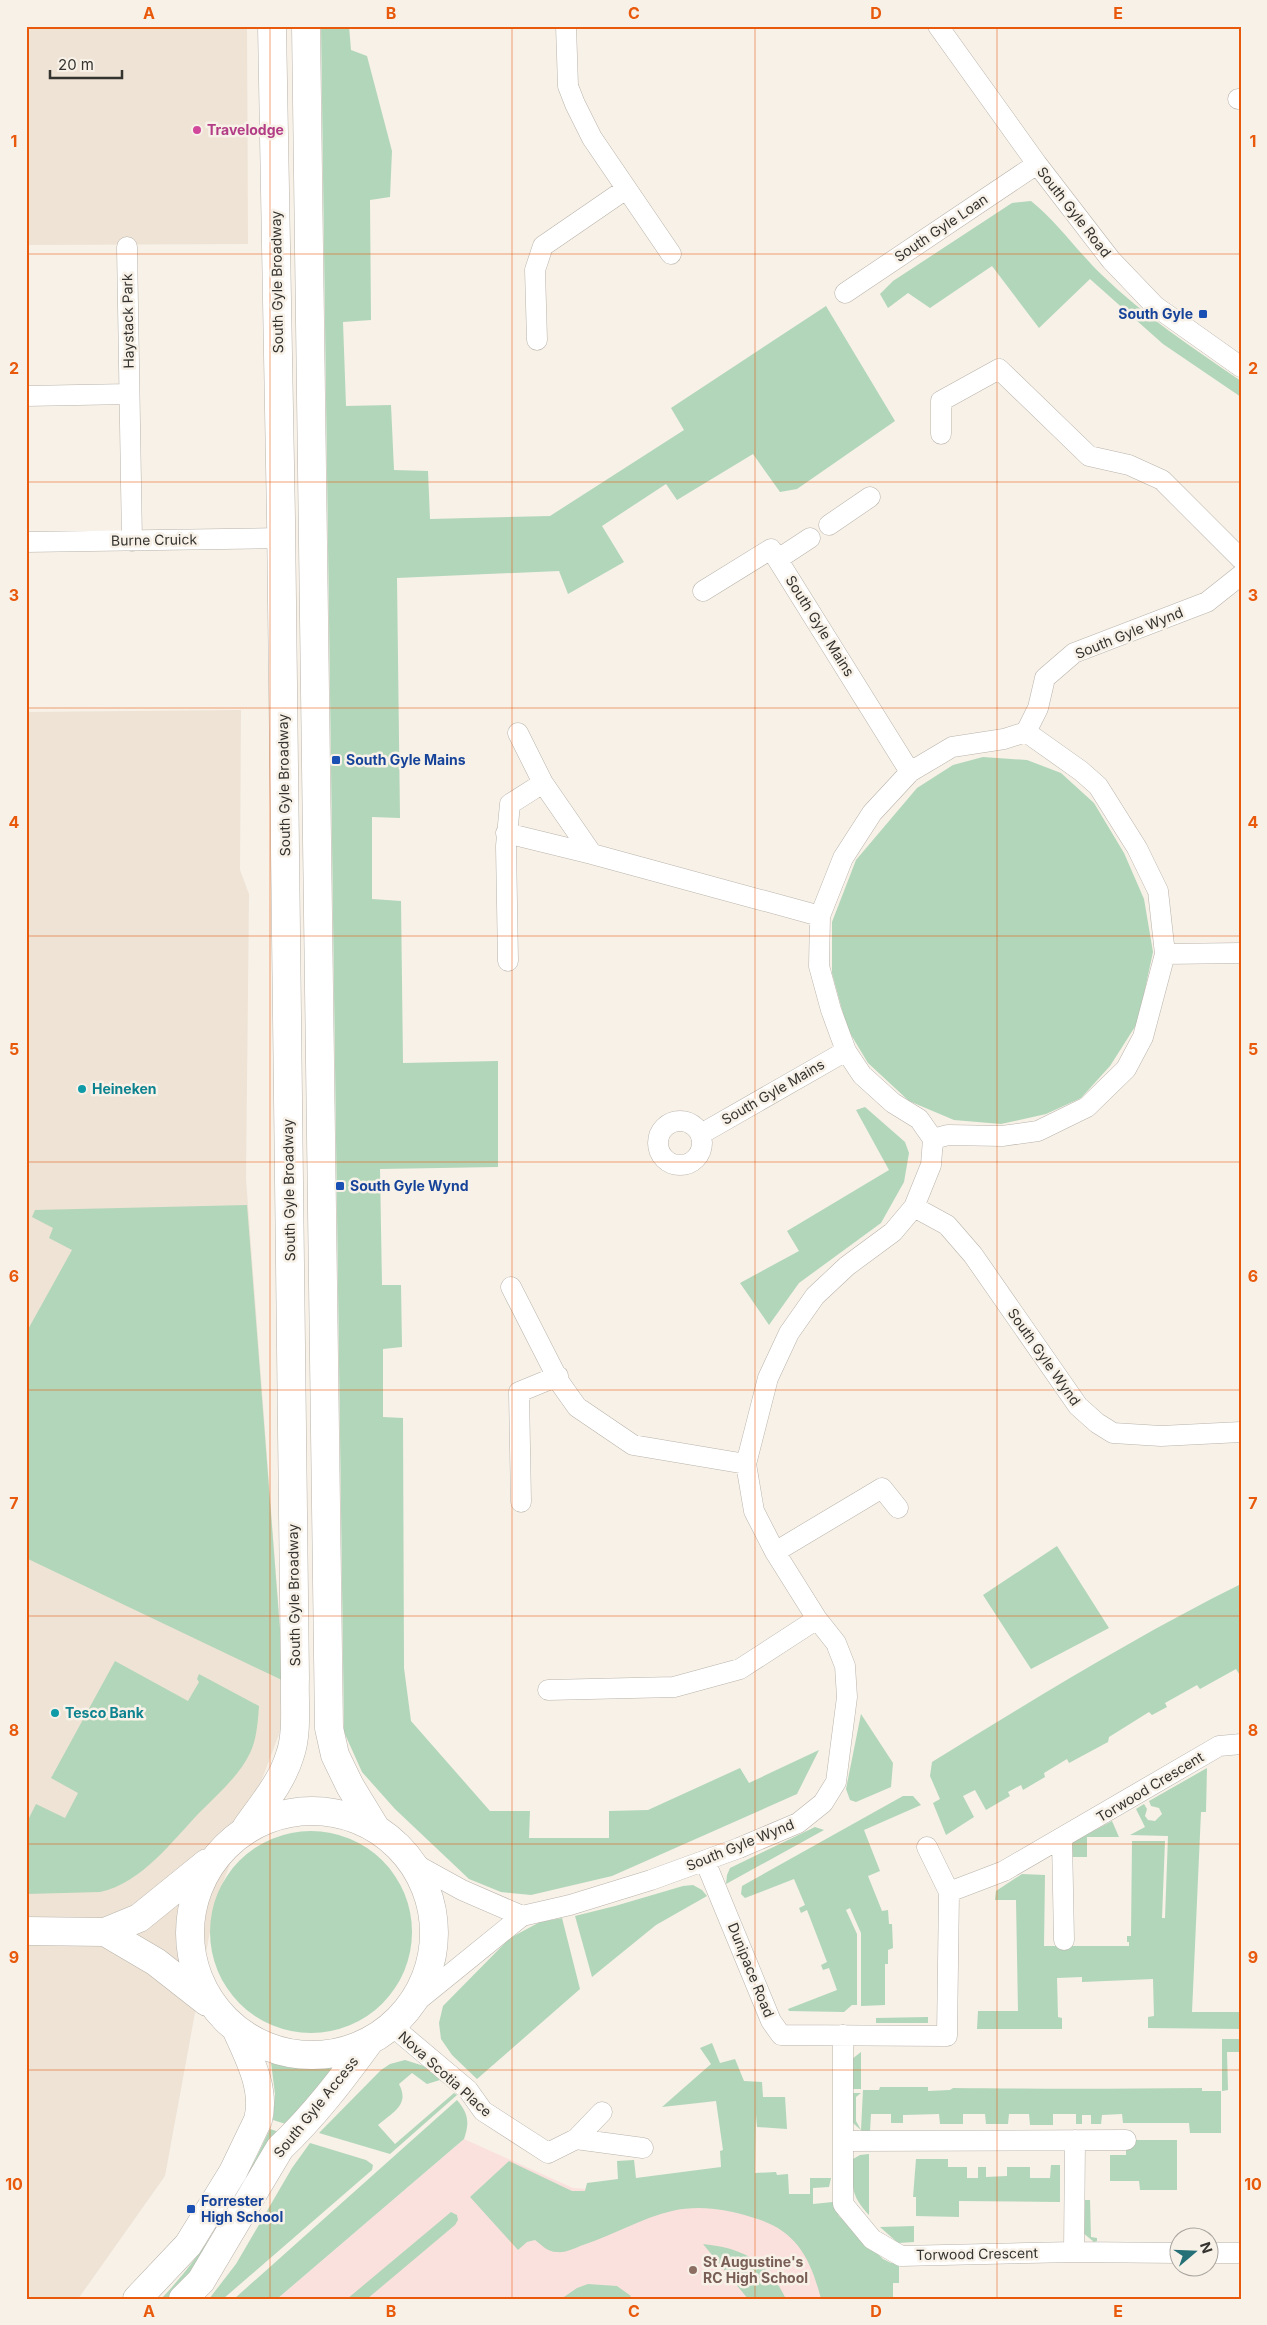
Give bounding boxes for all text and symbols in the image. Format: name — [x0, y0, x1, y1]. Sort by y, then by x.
text: A — [143, 3, 155, 23]
text: B — [386, 3, 396, 23]
text: C — [628, 3, 640, 23]
text: D — [870, 3, 882, 23]
text: E — [1113, 3, 1123, 23]
scale bar — [50, 48, 122, 80]
text: 20 m — [58, 55, 94, 74]
place label: Travelodge — [207, 121, 284, 138]
marker: Travelodge — [191, 124, 203, 136]
text: 1 — [11, 131, 17, 151]
text: 1 — [1250, 131, 1256, 151]
street label: South Gyle Road — [1034, 163, 1115, 260]
street label: South Gyle Loan — [891, 190, 991, 265]
street label: South Gyle Broadway — [267, 211, 286, 353]
street label: Haystack Park — [118, 273, 137, 369]
place label: South Gyle — [1118, 305, 1193, 322]
marker: South Gyle — [1197, 308, 1209, 320]
text: 2 — [9, 358, 19, 378]
text: 2 — [1248, 358, 1258, 378]
street label: Burne Cruick — [111, 530, 198, 549]
street label: South Gyle Mains — [783, 572, 858, 679]
text: 3 — [9, 585, 19, 605]
text: 3 — [1248, 585, 1258, 605]
street label: South Gyle Wynd — [1072, 603, 1185, 662]
street label: South Gyle Broadway — [274, 714, 293, 856]
place label: South Gyle Mains — [346, 751, 466, 768]
marker: South Gyle Mains — [330, 754, 342, 766]
text: 4 — [9, 812, 20, 832]
text: 4 — [1248, 812, 1259, 832]
text: 5 — [9, 1039, 19, 1059]
text: 5 — [1248, 1039, 1258, 1059]
street label: South Gyle Mains — [718, 1055, 827, 1128]
place label: Heineken — [92, 1080, 157, 1097]
marker: Heineken — [76, 1083, 88, 1095]
street label: South Gyle Broadway — [279, 1119, 298, 1261]
place label: South Gyle Wynd — [350, 1177, 469, 1194]
marker: South Gyle Wynd — [334, 1180, 346, 1192]
text: 6 — [9, 1266, 19, 1286]
text: 6 — [1248, 1266, 1258, 1286]
street label: South Gyle Wynd — [1005, 1305, 1084, 1409]
text: 7 — [9, 1493, 19, 1513]
text: 7 — [1248, 1493, 1258, 1513]
street label: South Gyle Broadway — [284, 1524, 303, 1666]
place label: Tesco Bank — [65, 1704, 145, 1721]
marker: Tesco Bank — [49, 1707, 61, 1719]
text: 8 — [9, 1720, 19, 1740]
text: 8 — [1248, 1720, 1258, 1740]
street label: Torwood Crescent — [1093, 1748, 1207, 1825]
street label: South Gyle Wynd — [683, 1815, 796, 1874]
street label: Dunipace Road — [725, 1920, 778, 2020]
text: 9 — [9, 1947, 19, 1967]
text: 9 — [1248, 1947, 1258, 1967]
street label: Nova Scotia Place — [395, 2027, 496, 2120]
street label: South Gyle Access — [270, 2053, 362, 2161]
text: 10 — [5, 2174, 23, 2194]
text: 10 — [1244, 2174, 1262, 2194]
place label: Forrester High School — [201, 2192, 283, 2225]
marker: Forrester High School — [185, 2203, 197, 2215]
north arrow — [1170, 2228, 1220, 2278]
text: N — [1197, 2240, 1217, 2255]
street label: Torwood Crescent — [916, 2244, 1039, 2263]
place label: St Augustine's RC High School — [703, 2253, 808, 2286]
marker: St Augustine's RC High School — [687, 2264, 699, 2276]
text: A — [143, 2301, 155, 2321]
text: B — [386, 2301, 396, 2321]
text: C — [628, 2301, 640, 2321]
text: D — [870, 2301, 882, 2321]
text: E — [1113, 2301, 1123, 2321]

